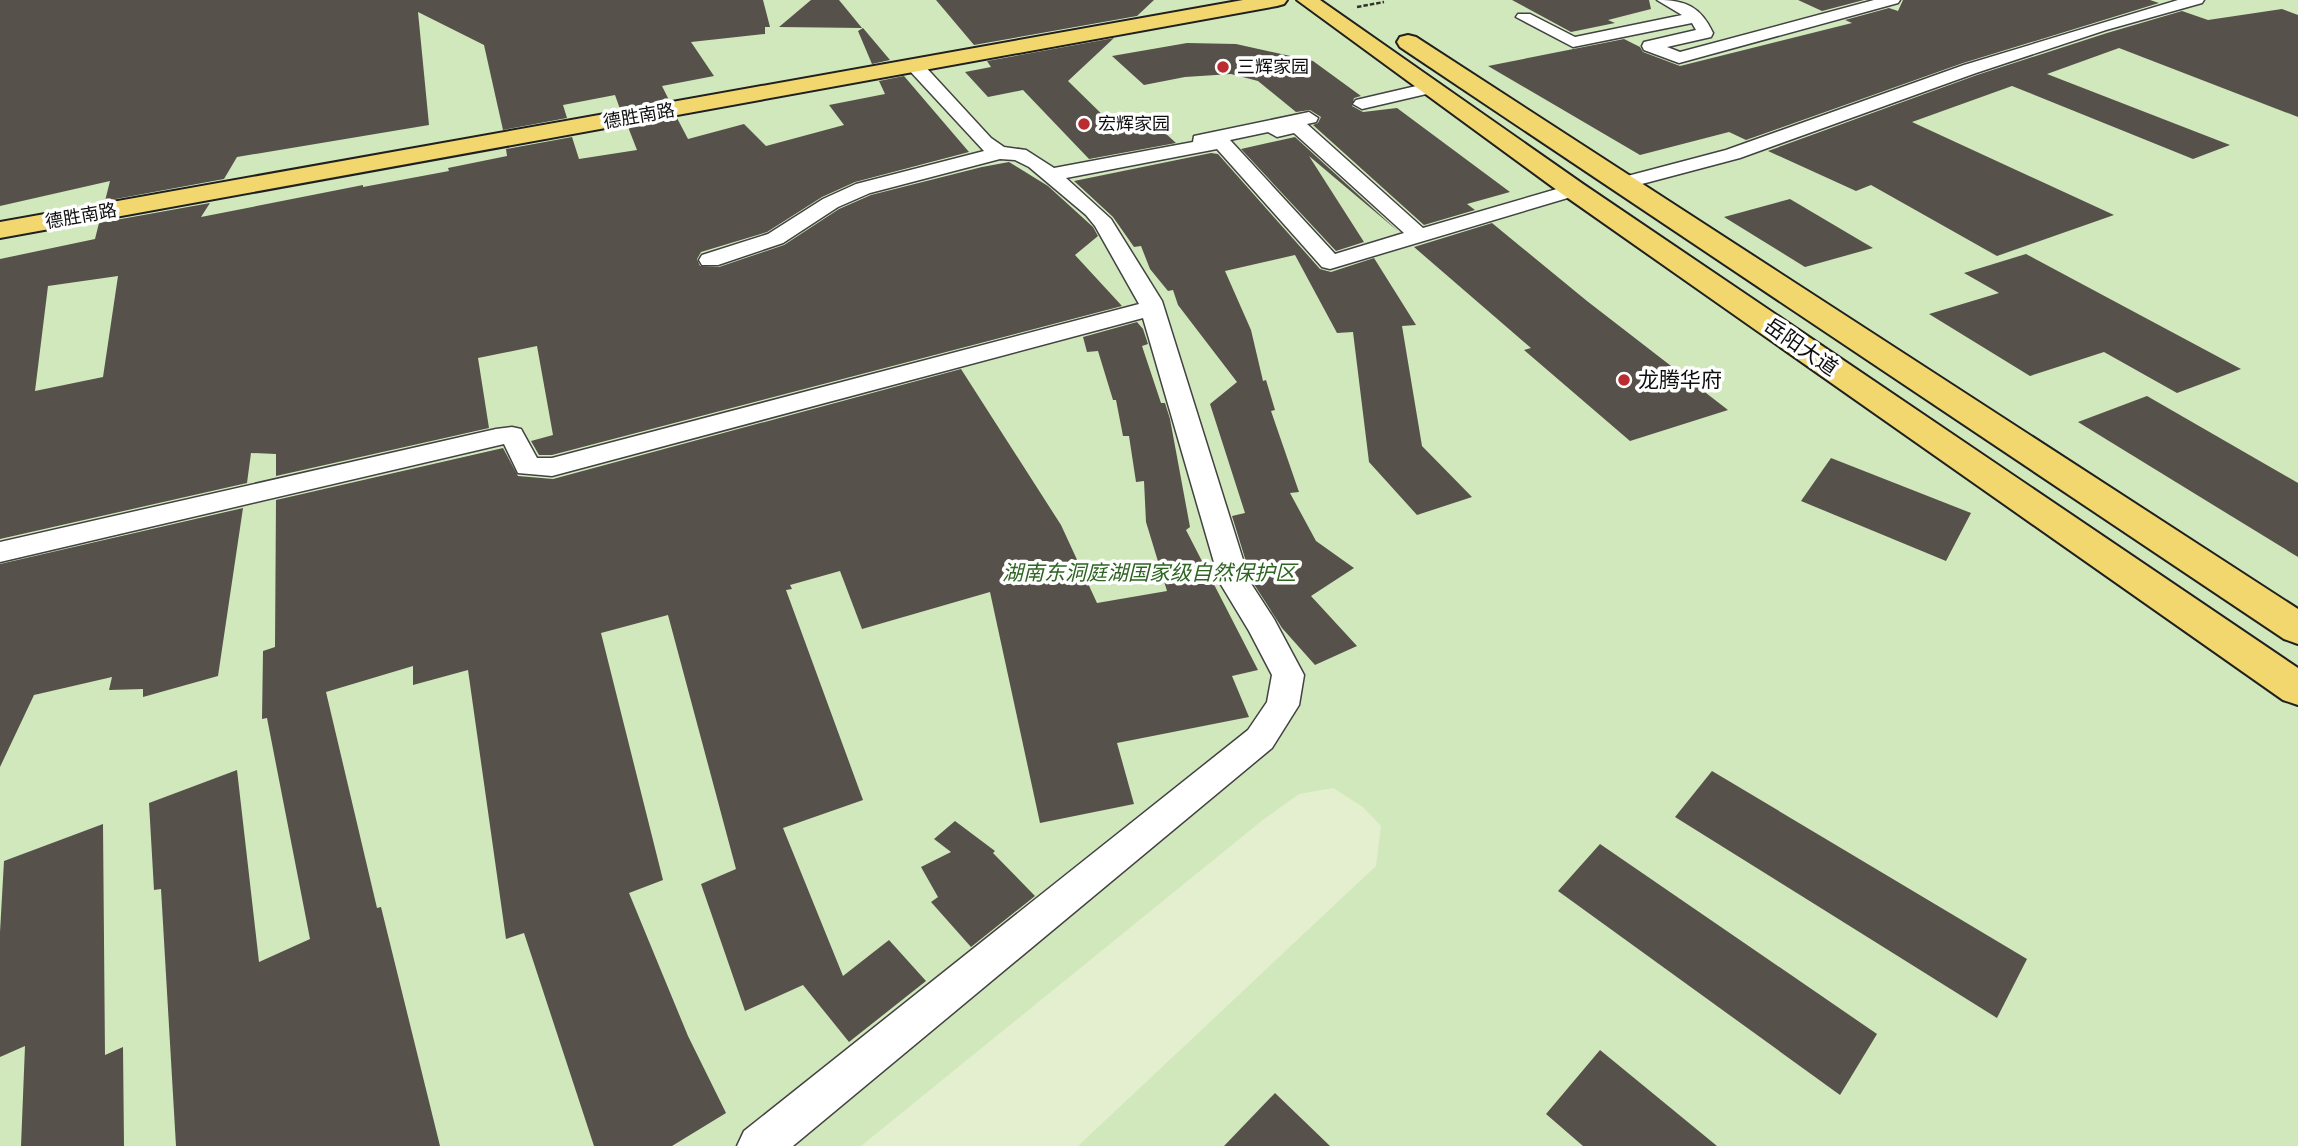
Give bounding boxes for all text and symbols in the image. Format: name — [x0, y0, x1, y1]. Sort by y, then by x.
place label: 三辉家园 — [1237, 57, 1309, 77]
marker: 三辉家园 — [1215, 59, 1231, 75]
street label: 德胜南路 — [602, 100, 676, 132]
place label: 宏辉家园 — [1098, 114, 1170, 134]
marker: 宏辉家园 — [1076, 116, 1092, 132]
street label: 德胜南路 — [44, 200, 118, 232]
street label: 岳阳大道 — [1760, 313, 1842, 381]
place label: 龙腾华府 — [1638, 368, 1722, 392]
marker: 龙腾华府 — [1616, 372, 1632, 388]
park label: 湖南东洞庭湖国家级自然保护区 — [1002, 561, 1299, 585]

